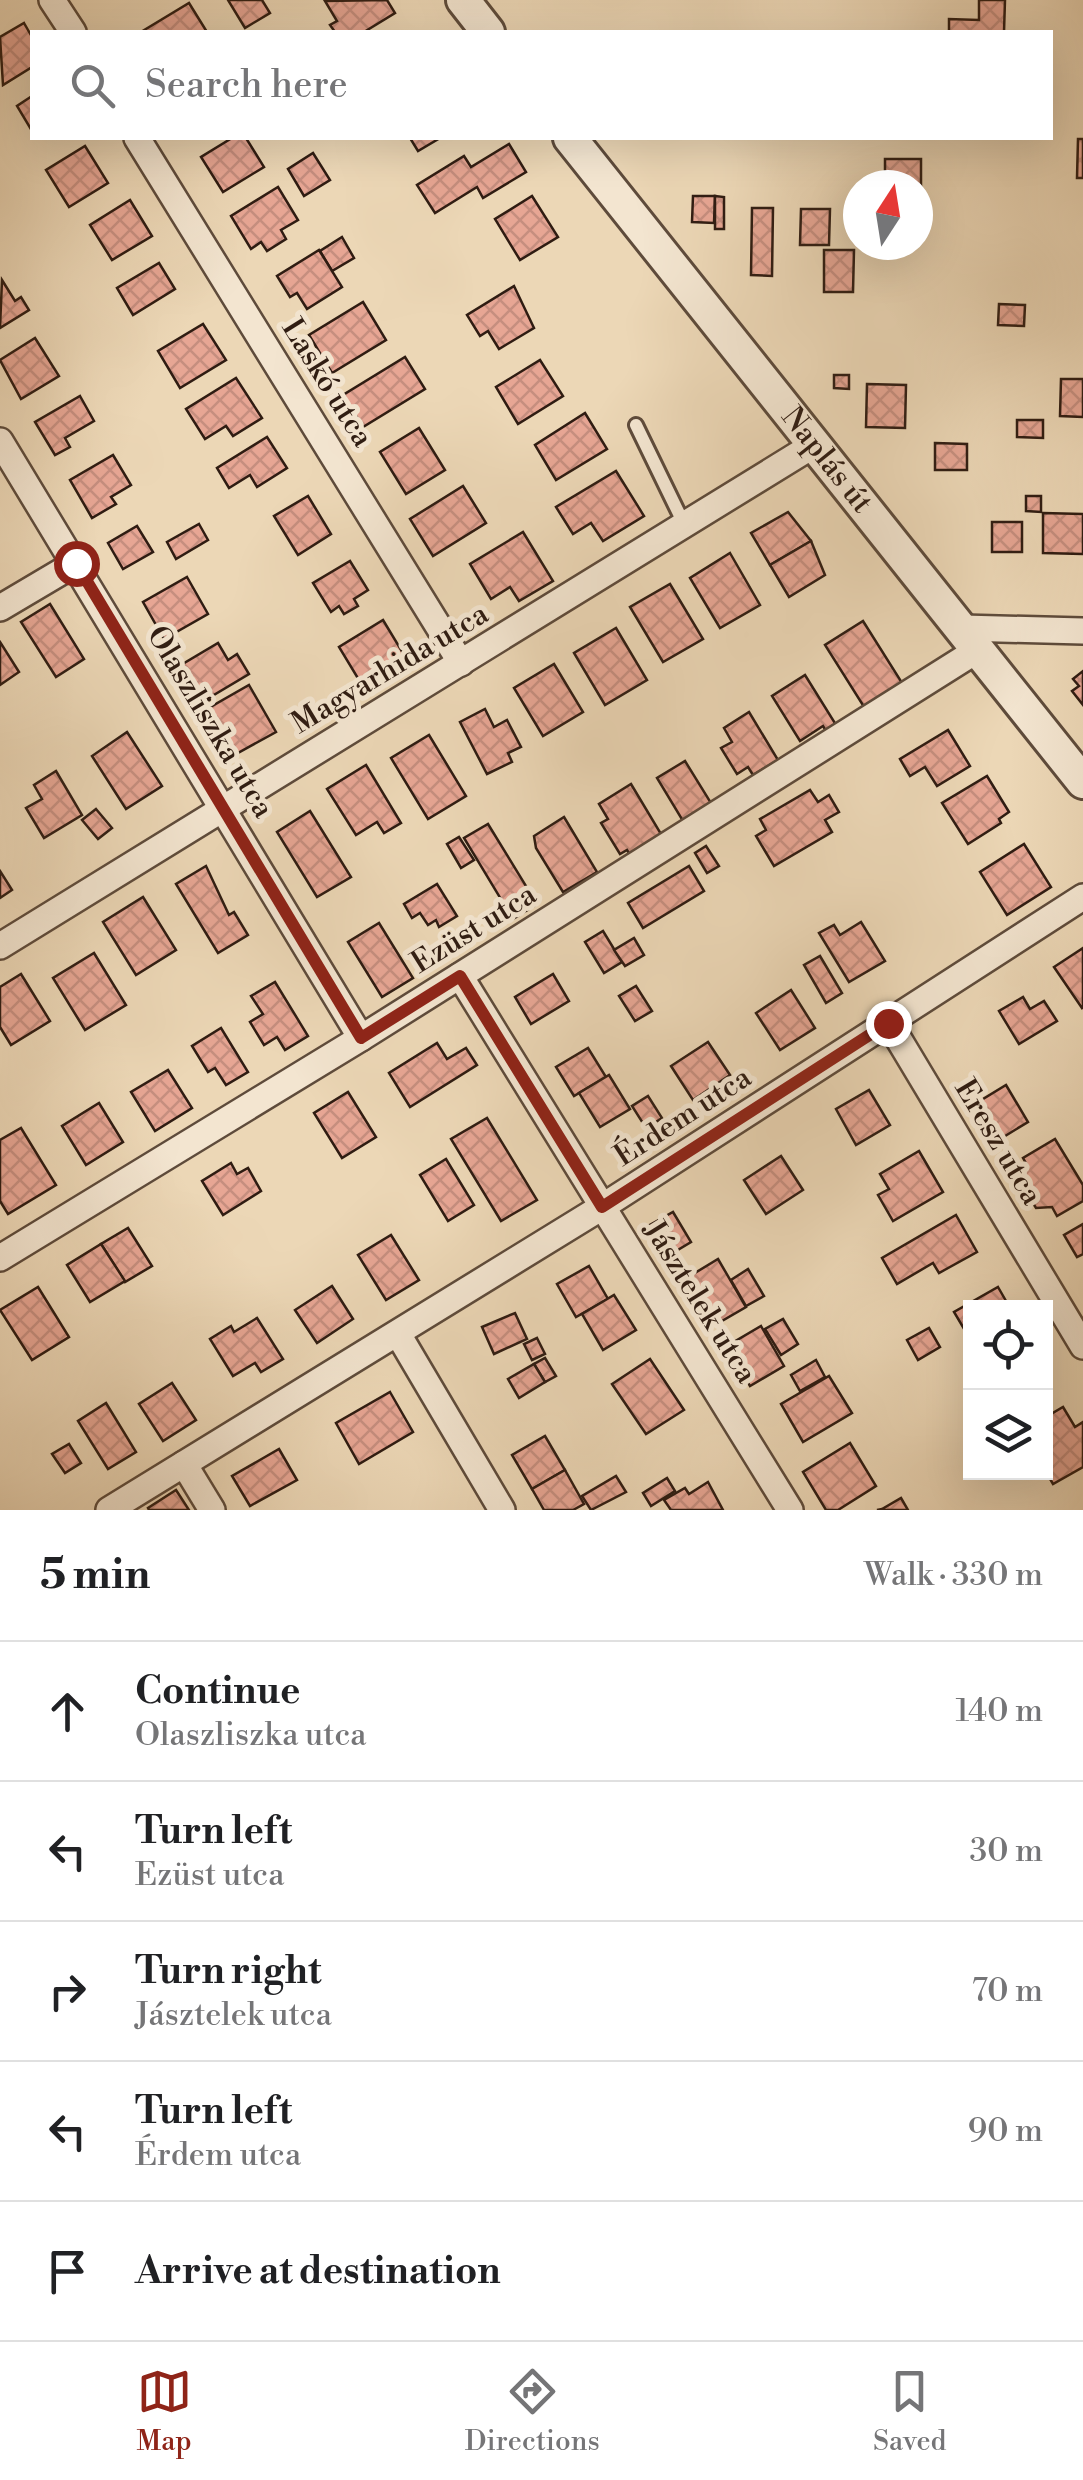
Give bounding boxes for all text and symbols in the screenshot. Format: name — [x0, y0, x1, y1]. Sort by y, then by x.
search box — [30, 30, 1053, 140]
icon: search — [65, 58, 120, 113]
text: Search here — [145, 62, 348, 109]
north arrow — [843, 170, 933, 260]
street label: Laskó utca — [273, 312, 382, 455]
street label: Naplás út — [773, 399, 881, 521]
route start — [54, 541, 100, 587]
street label: Magyarhida utca — [285, 595, 496, 743]
street label: Olaszliszka utca — [138, 619, 283, 826]
street label: Ezüst utca — [405, 875, 544, 982]
route end — [866, 1001, 912, 1047]
street label: Érdem utca — [606, 1057, 759, 1175]
street label: Eresz utca — [946, 1072, 1051, 1212]
street label: Jásztelek utca — [634, 1213, 765, 1391]
map controls — [963, 1300, 1053, 1480]
button: locate — [963, 1300, 1053, 1390]
button: layers — [963, 1390, 1053, 1480]
text: 5 min — [40, 1549, 150, 1602]
text: Walk · 330 m — [864, 1555, 1043, 1595]
text: Continue — [135, 1668, 300, 1715]
icon: ahead — [40, 1684, 95, 1739]
text: 140 m — [956, 1691, 1043, 1731]
text: Olaszliszka utca — [135, 1715, 367, 1755]
text: Turn left — [135, 1808, 292, 1855]
icon: left — [40, 1824, 95, 1879]
text: 30 m — [969, 1831, 1043, 1871]
text: Ezüst utca — [135, 1855, 284, 1895]
text: Turn right — [135, 1948, 321, 1995]
icon: right — [40, 1964, 95, 2019]
text: 70 m — [972, 1971, 1043, 2011]
text: Jásztelek utca — [135, 1995, 332, 2035]
text: Turn left — [135, 2088, 292, 2135]
icon: left — [40, 2104, 95, 2159]
text: 90 m — [968, 2111, 1043, 2151]
text: Érdem utca — [135, 2135, 301, 2175]
icon: arrive — [40, 2244, 95, 2299]
text: Arrive at destination — [135, 2248, 501, 2295]
tab: Map — [137, 2364, 192, 2459]
tab: Directions — [465, 2364, 600, 2459]
tab: Saved — [873, 2364, 946, 2459]

